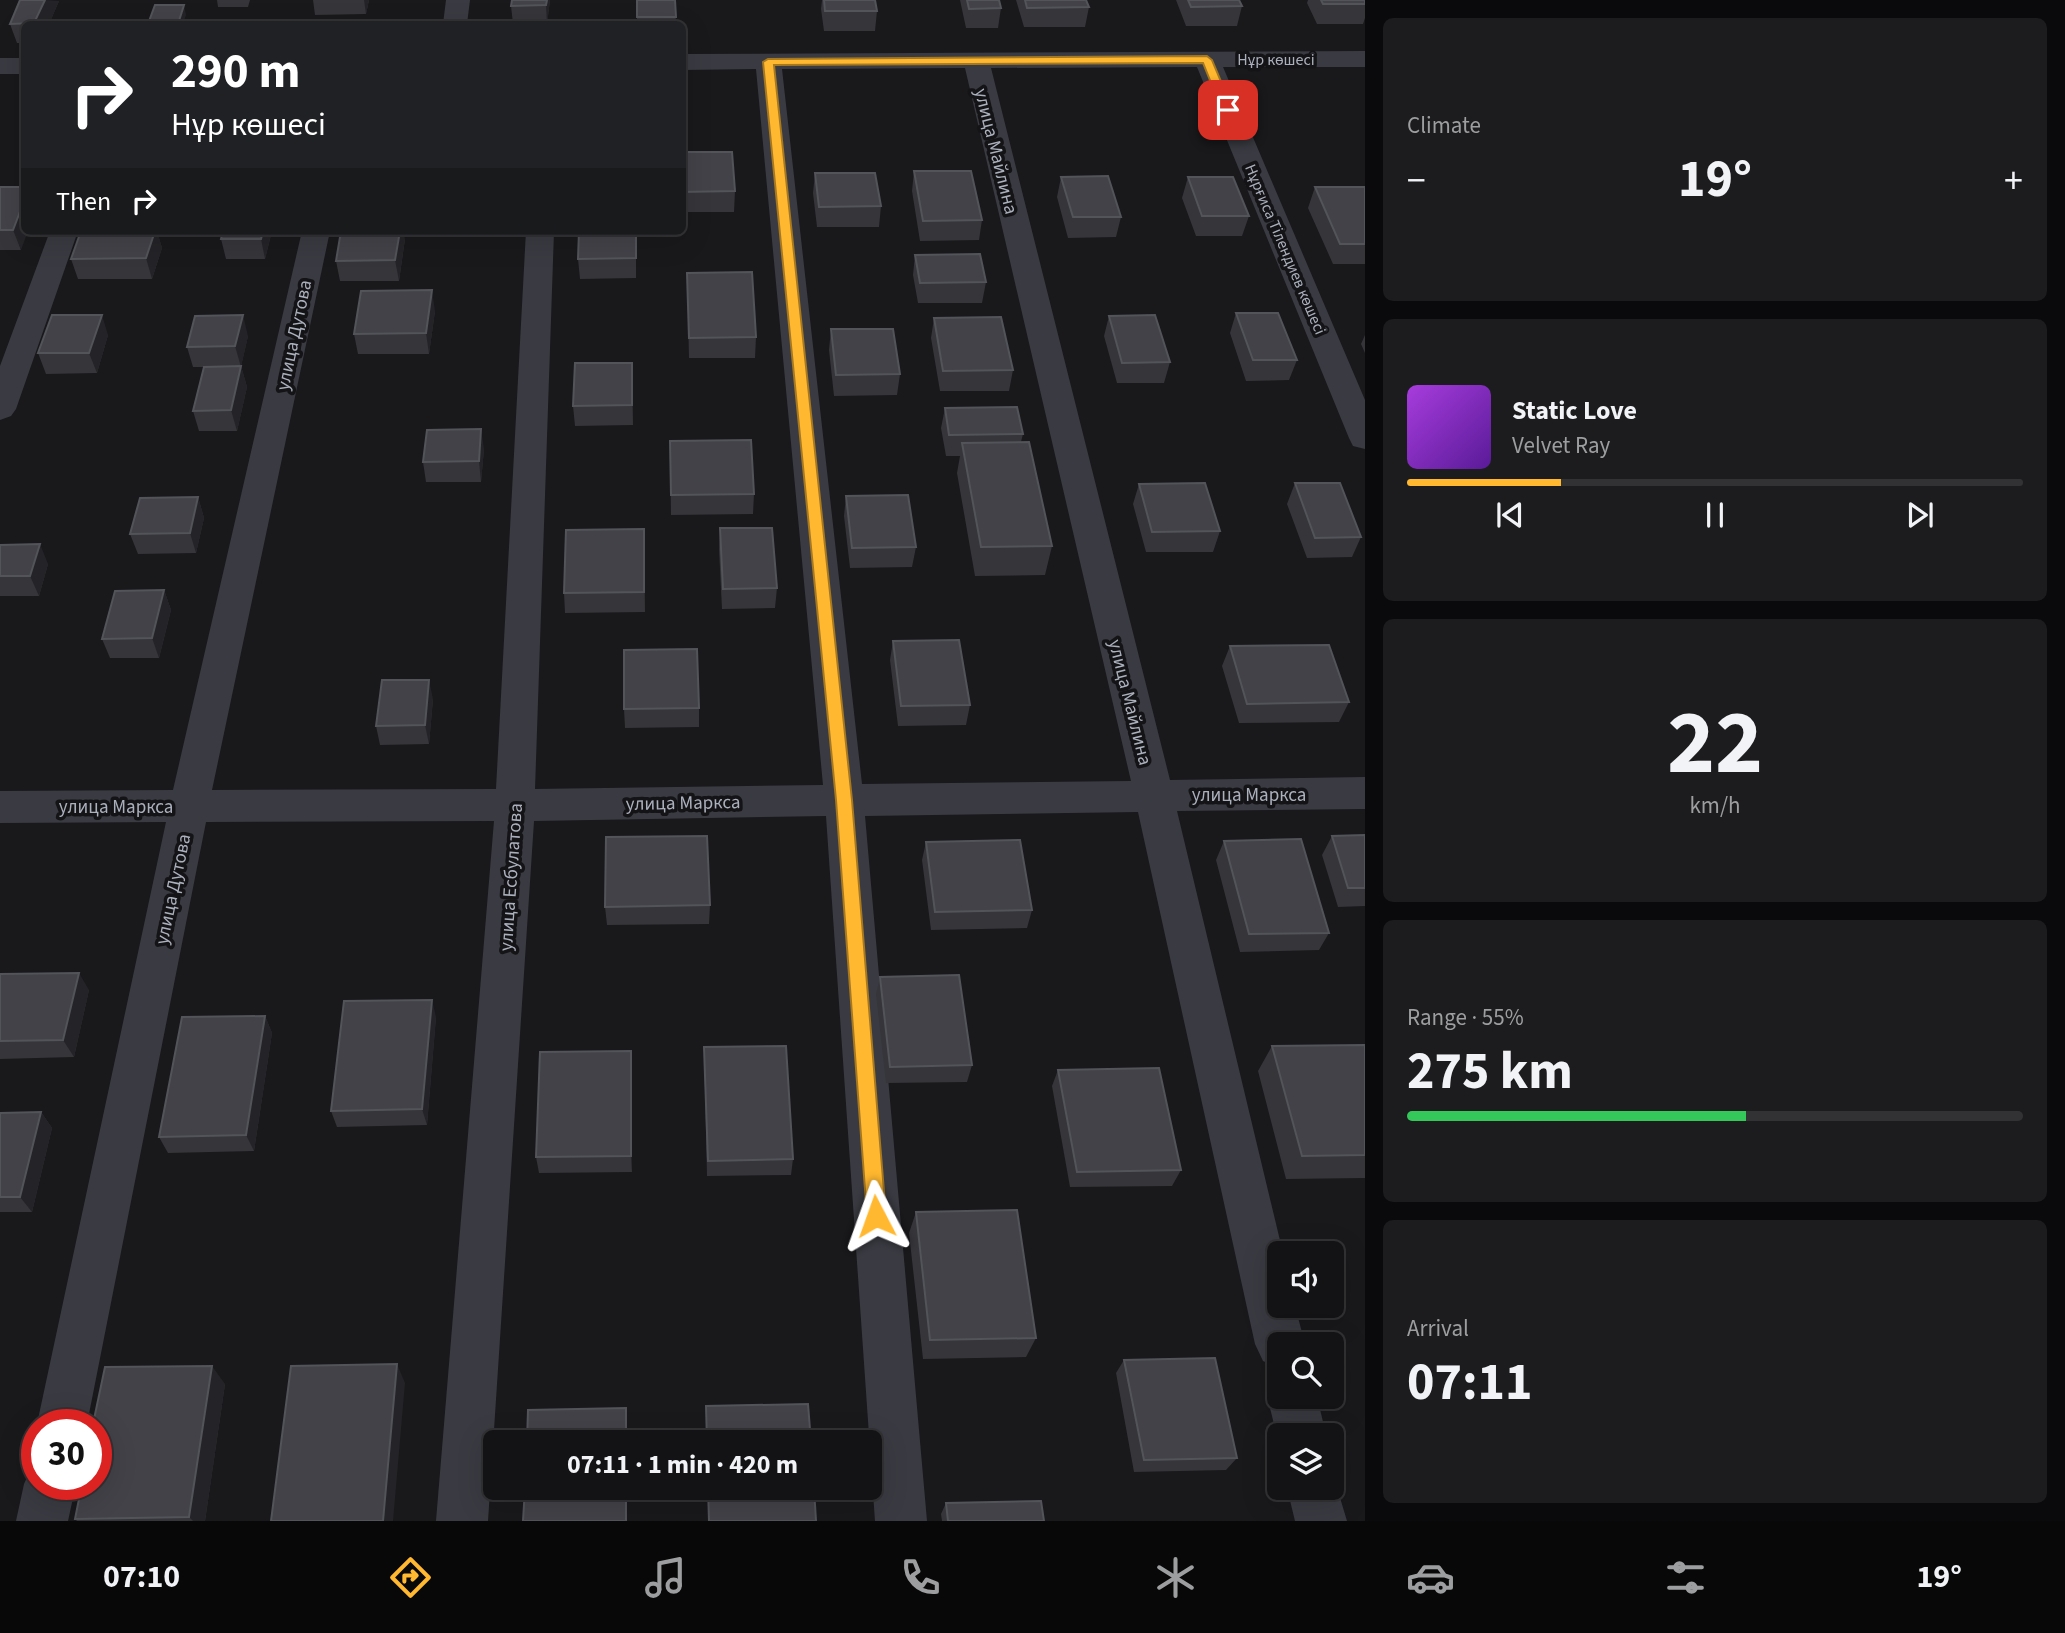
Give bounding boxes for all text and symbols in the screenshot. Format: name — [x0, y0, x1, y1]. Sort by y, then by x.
text: 290 m — [171, 37, 300, 107]
icon: right — [56, 49, 147, 140]
street label: Нұр көшесі — [1237, 49, 1315, 71]
pin — [1198, 80, 1258, 140]
street label: улица Майлина — [967, 86, 1024, 217]
icon: arrive — [1209, 91, 1247, 129]
text: Нұр көшесі — [171, 102, 326, 148]
text: Climate — [1407, 109, 1481, 142]
text: 19° — [1678, 143, 1752, 217]
text: − — [1407, 154, 1426, 208]
text: + — [2004, 154, 2023, 208]
street label: Нұрғиса Тілендиев көшесі — [1239, 161, 1331, 338]
icon: right — [125, 182, 163, 220]
text: Then — [56, 183, 111, 220]
street label: улица Дутова — [270, 277, 319, 393]
text: Static Love — [1512, 392, 1637, 429]
text: Velvet Ray — [1512, 429, 1610, 462]
icon: previous — [1491, 496, 1529, 534]
icon: pause — [1696, 496, 1734, 534]
icon: next — [1901, 496, 1939, 534]
street label: улица Майлина — [1101, 637, 1158, 768]
text: 22 — [1667, 679, 1763, 808]
street label: улица Маркса — [1192, 782, 1306, 809]
street label: улица Маркса — [625, 789, 741, 818]
text: km/h — [1689, 789, 1741, 822]
street label: улица Маркса — [59, 794, 173, 821]
street label: улица Есбулатова — [493, 802, 530, 952]
street label: улица Дутова — [149, 831, 198, 947]
text: Range · 55% — [1407, 1001, 1524, 1034]
text: 275 km — [1407, 1035, 1573, 1109]
position arrow — [839, 1179, 913, 1253]
map controls — [1267, 1241, 1344, 1500]
button: sound — [1267, 1241, 1344, 1318]
text: Arrival — [1407, 1312, 1469, 1345]
button: search — [1267, 1332, 1344, 1409]
text: 07:11 — [1407, 1346, 1532, 1420]
speed limit sign: 30 — [21, 1409, 112, 1500]
button: layers — [1267, 1423, 1344, 1500]
text: 07:11 · 1 min · 420 m — [567, 1446, 798, 1483]
icon: directions — [386, 1553, 435, 1602]
icon: music — [641, 1553, 690, 1602]
icon: phone — [896, 1553, 945, 1602]
icon: climate — [1151, 1553, 1200, 1602]
icon: car — [1406, 1553, 1455, 1602]
icon: filters — [1661, 1553, 1710, 1602]
text: 07:10 — [103, 1554, 180, 1600]
text: 19° — [1916, 1554, 1962, 1600]

